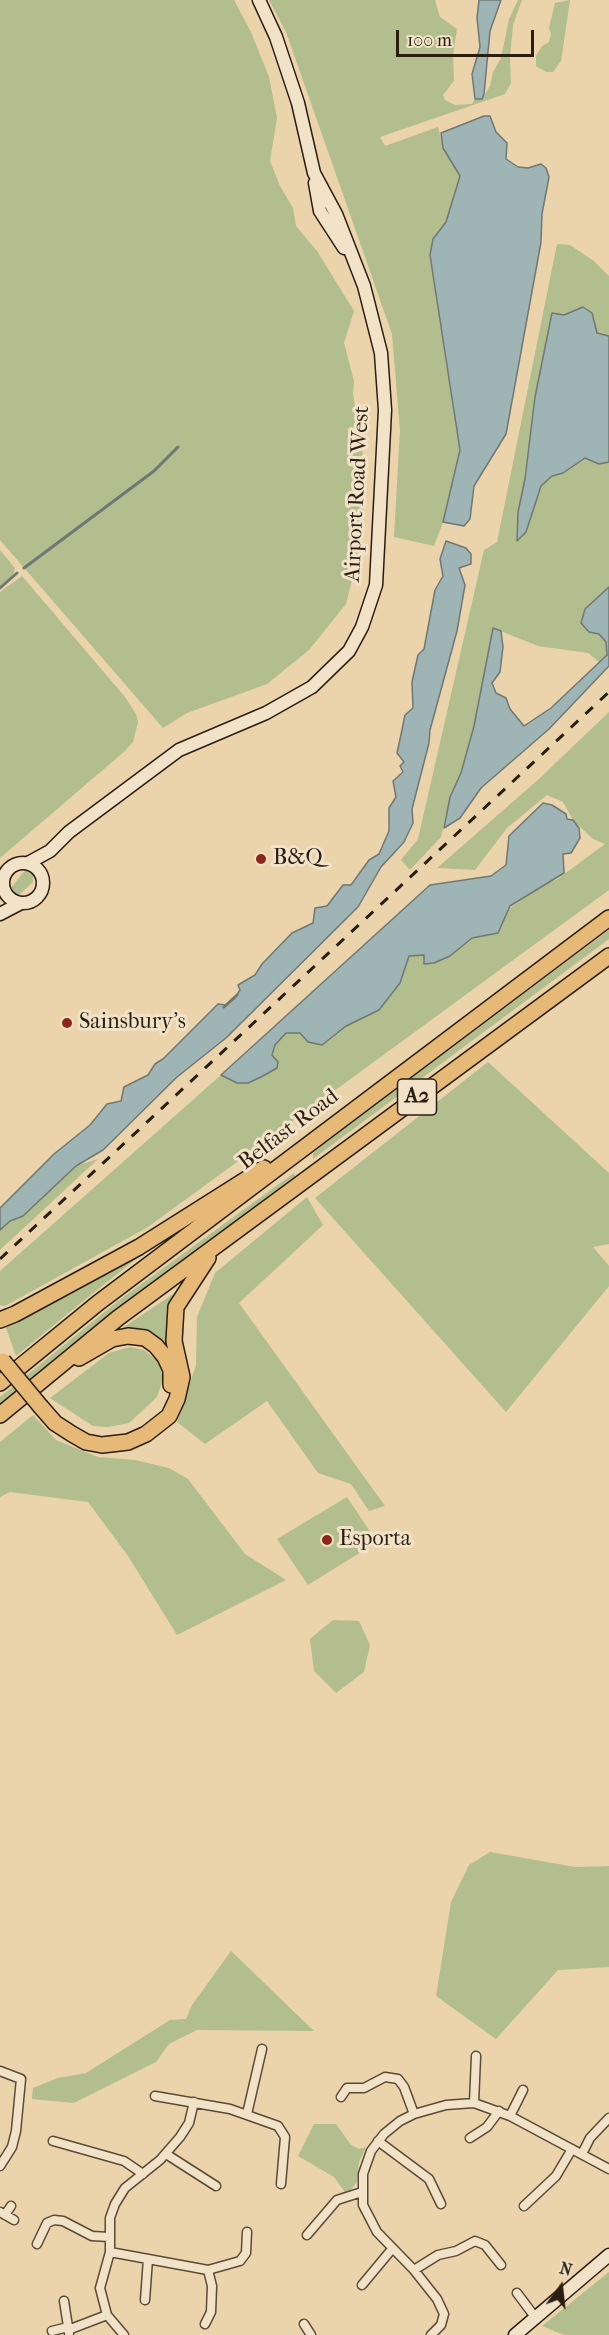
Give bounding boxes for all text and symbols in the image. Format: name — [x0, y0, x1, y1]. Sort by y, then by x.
scale bar — [399, 18, 537, 56]
text: 100 m — [407, 30, 452, 51]
street label: Airport Road West — [340, 405, 376, 583]
place label: B&Q — [273, 846, 322, 872]
marker: B&Q — [254, 852, 268, 866]
place label: Sainsbury's — [79, 1010, 186, 1036]
marker: Sainsbury's — [60, 1016, 74, 1030]
road number: A2 — [398, 1079, 436, 1115]
street label: Belfast Road — [234, 1084, 344, 1176]
place label: Esporta — [339, 1527, 411, 1553]
marker: Esporta — [320, 1533, 334, 1547]
north arrow — [531, 2257, 591, 2317]
text: N — [557, 2258, 574, 2280]

